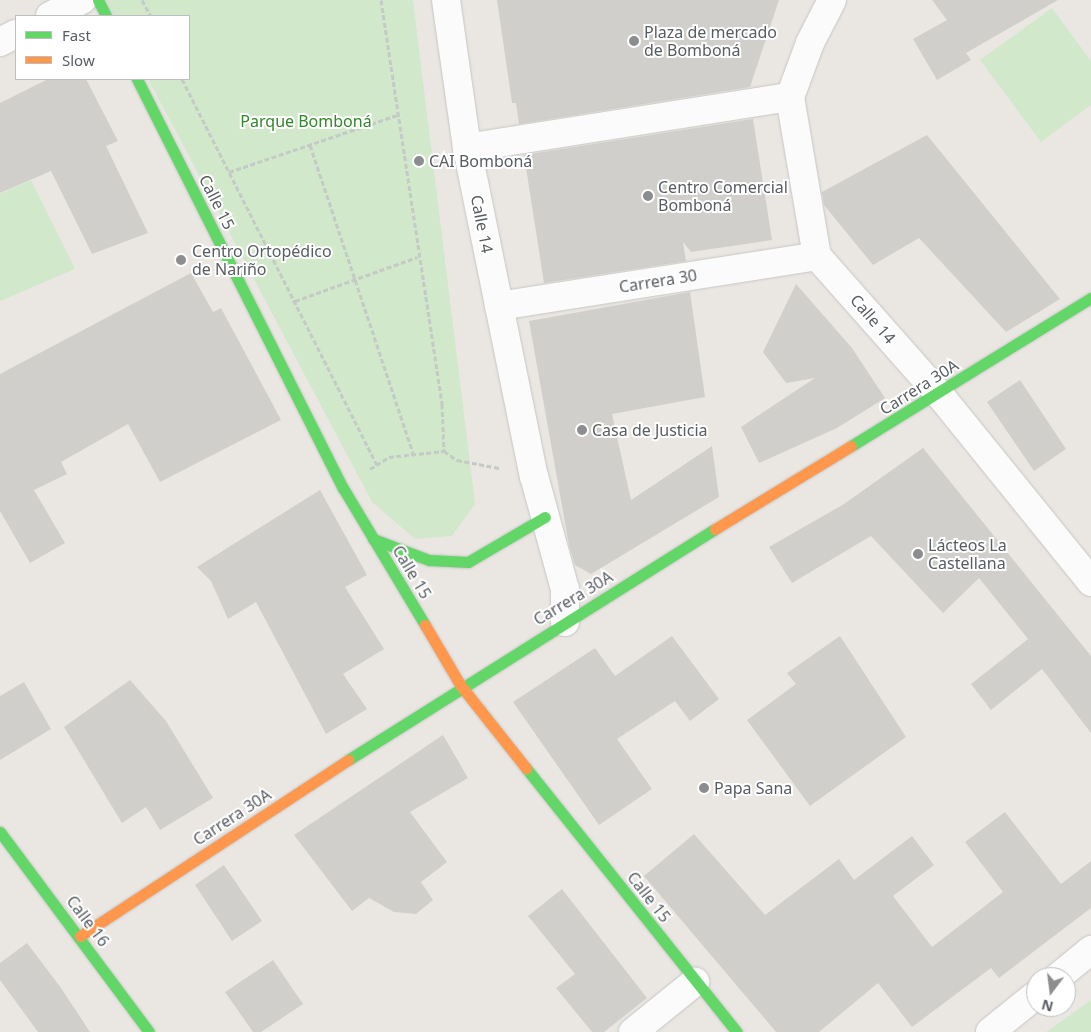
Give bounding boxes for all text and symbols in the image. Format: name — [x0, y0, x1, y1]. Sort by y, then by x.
legend — [15, 15, 190, 80]
place label: Plaza de mercado de Bomboná — [644, 22, 777, 60]
text: Fast — [62, 25, 91, 45]
marker: Plaza de mercado de Bomboná — [628, 35, 640, 47]
text: Slow — [62, 50, 95, 70]
park label: Parque Bomboná — [240, 111, 372, 131]
place label: CAI Bomboná — [429, 151, 532, 171]
marker: CAI Bomboná — [413, 155, 425, 167]
street label: Calle 15 — [195, 171, 239, 233]
place label: Centro Comercial Bomboná — [658, 177, 788, 215]
marker: Centro Comercial Bomboná — [642, 190, 654, 202]
street label: Calle 14 — [467, 193, 497, 255]
place label: Centro Ortopédico de Nariño — [192, 241, 332, 279]
marker: Centro Ortopédico de Nariño — [174, 253, 188, 267]
street label: Carrera 30 — [618, 265, 698, 297]
street label: Calle 14 — [846, 291, 900, 347]
street label: Carrera 30A — [876, 355, 962, 419]
place label: Casa de Justicia — [592, 420, 708, 440]
marker: Casa de Justicia — [576, 424, 588, 436]
place label: Lácteos La Castellana — [928, 535, 1007, 573]
street label: Calle 15 — [389, 542, 435, 602]
marker: Lácteos La Castellana — [912, 548, 924, 560]
street label: Carrera 30A — [530, 567, 616, 629]
place label: Papa Sana — [714, 778, 792, 798]
marker: Papa Sana — [698, 782, 710, 794]
street label: Carrera 30A — [189, 785, 275, 849]
street label: Calle 15 — [623, 868, 675, 926]
street label: Calle 16 — [63, 892, 113, 950]
north arrow — [1026, 967, 1076, 1017]
text: N — [1039, 995, 1055, 1017]

